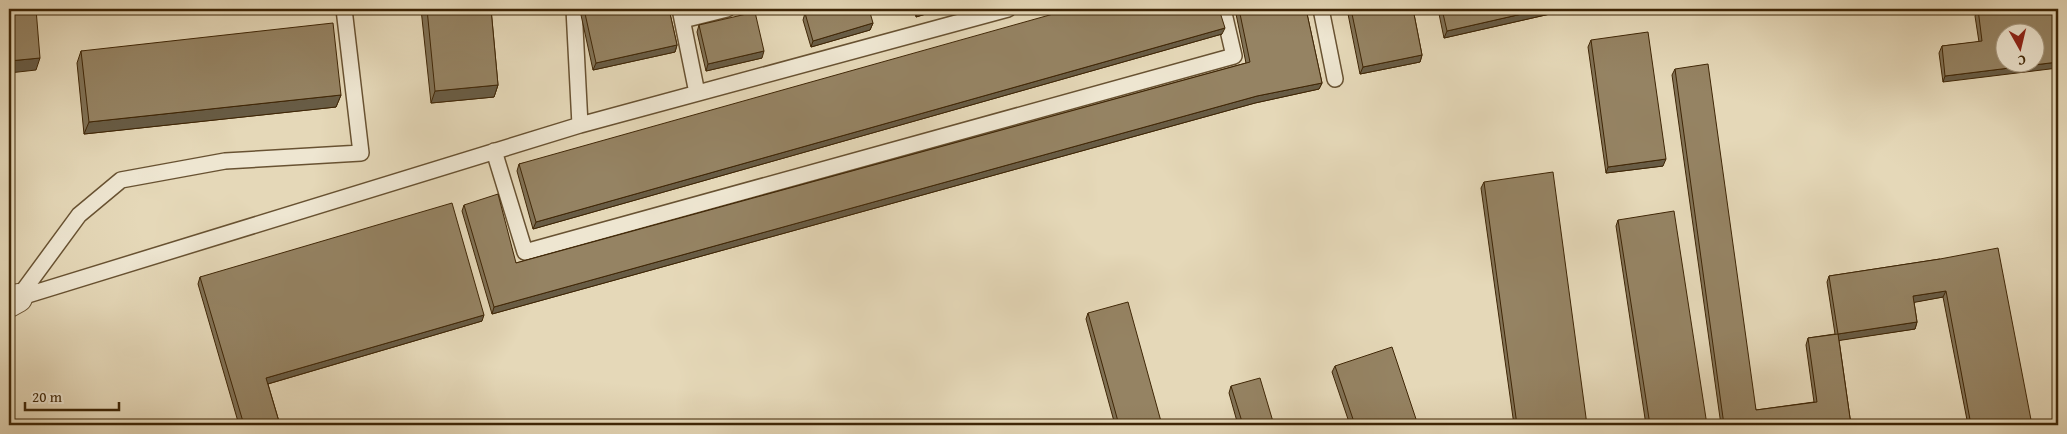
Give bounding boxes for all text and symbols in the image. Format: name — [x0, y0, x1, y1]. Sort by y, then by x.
north arrow — [1994, 22, 2044, 72]
text: С — [2016, 50, 2027, 71]
scale bar — [25, 379, 119, 411]
text: 20 m — [32, 386, 63, 407]

